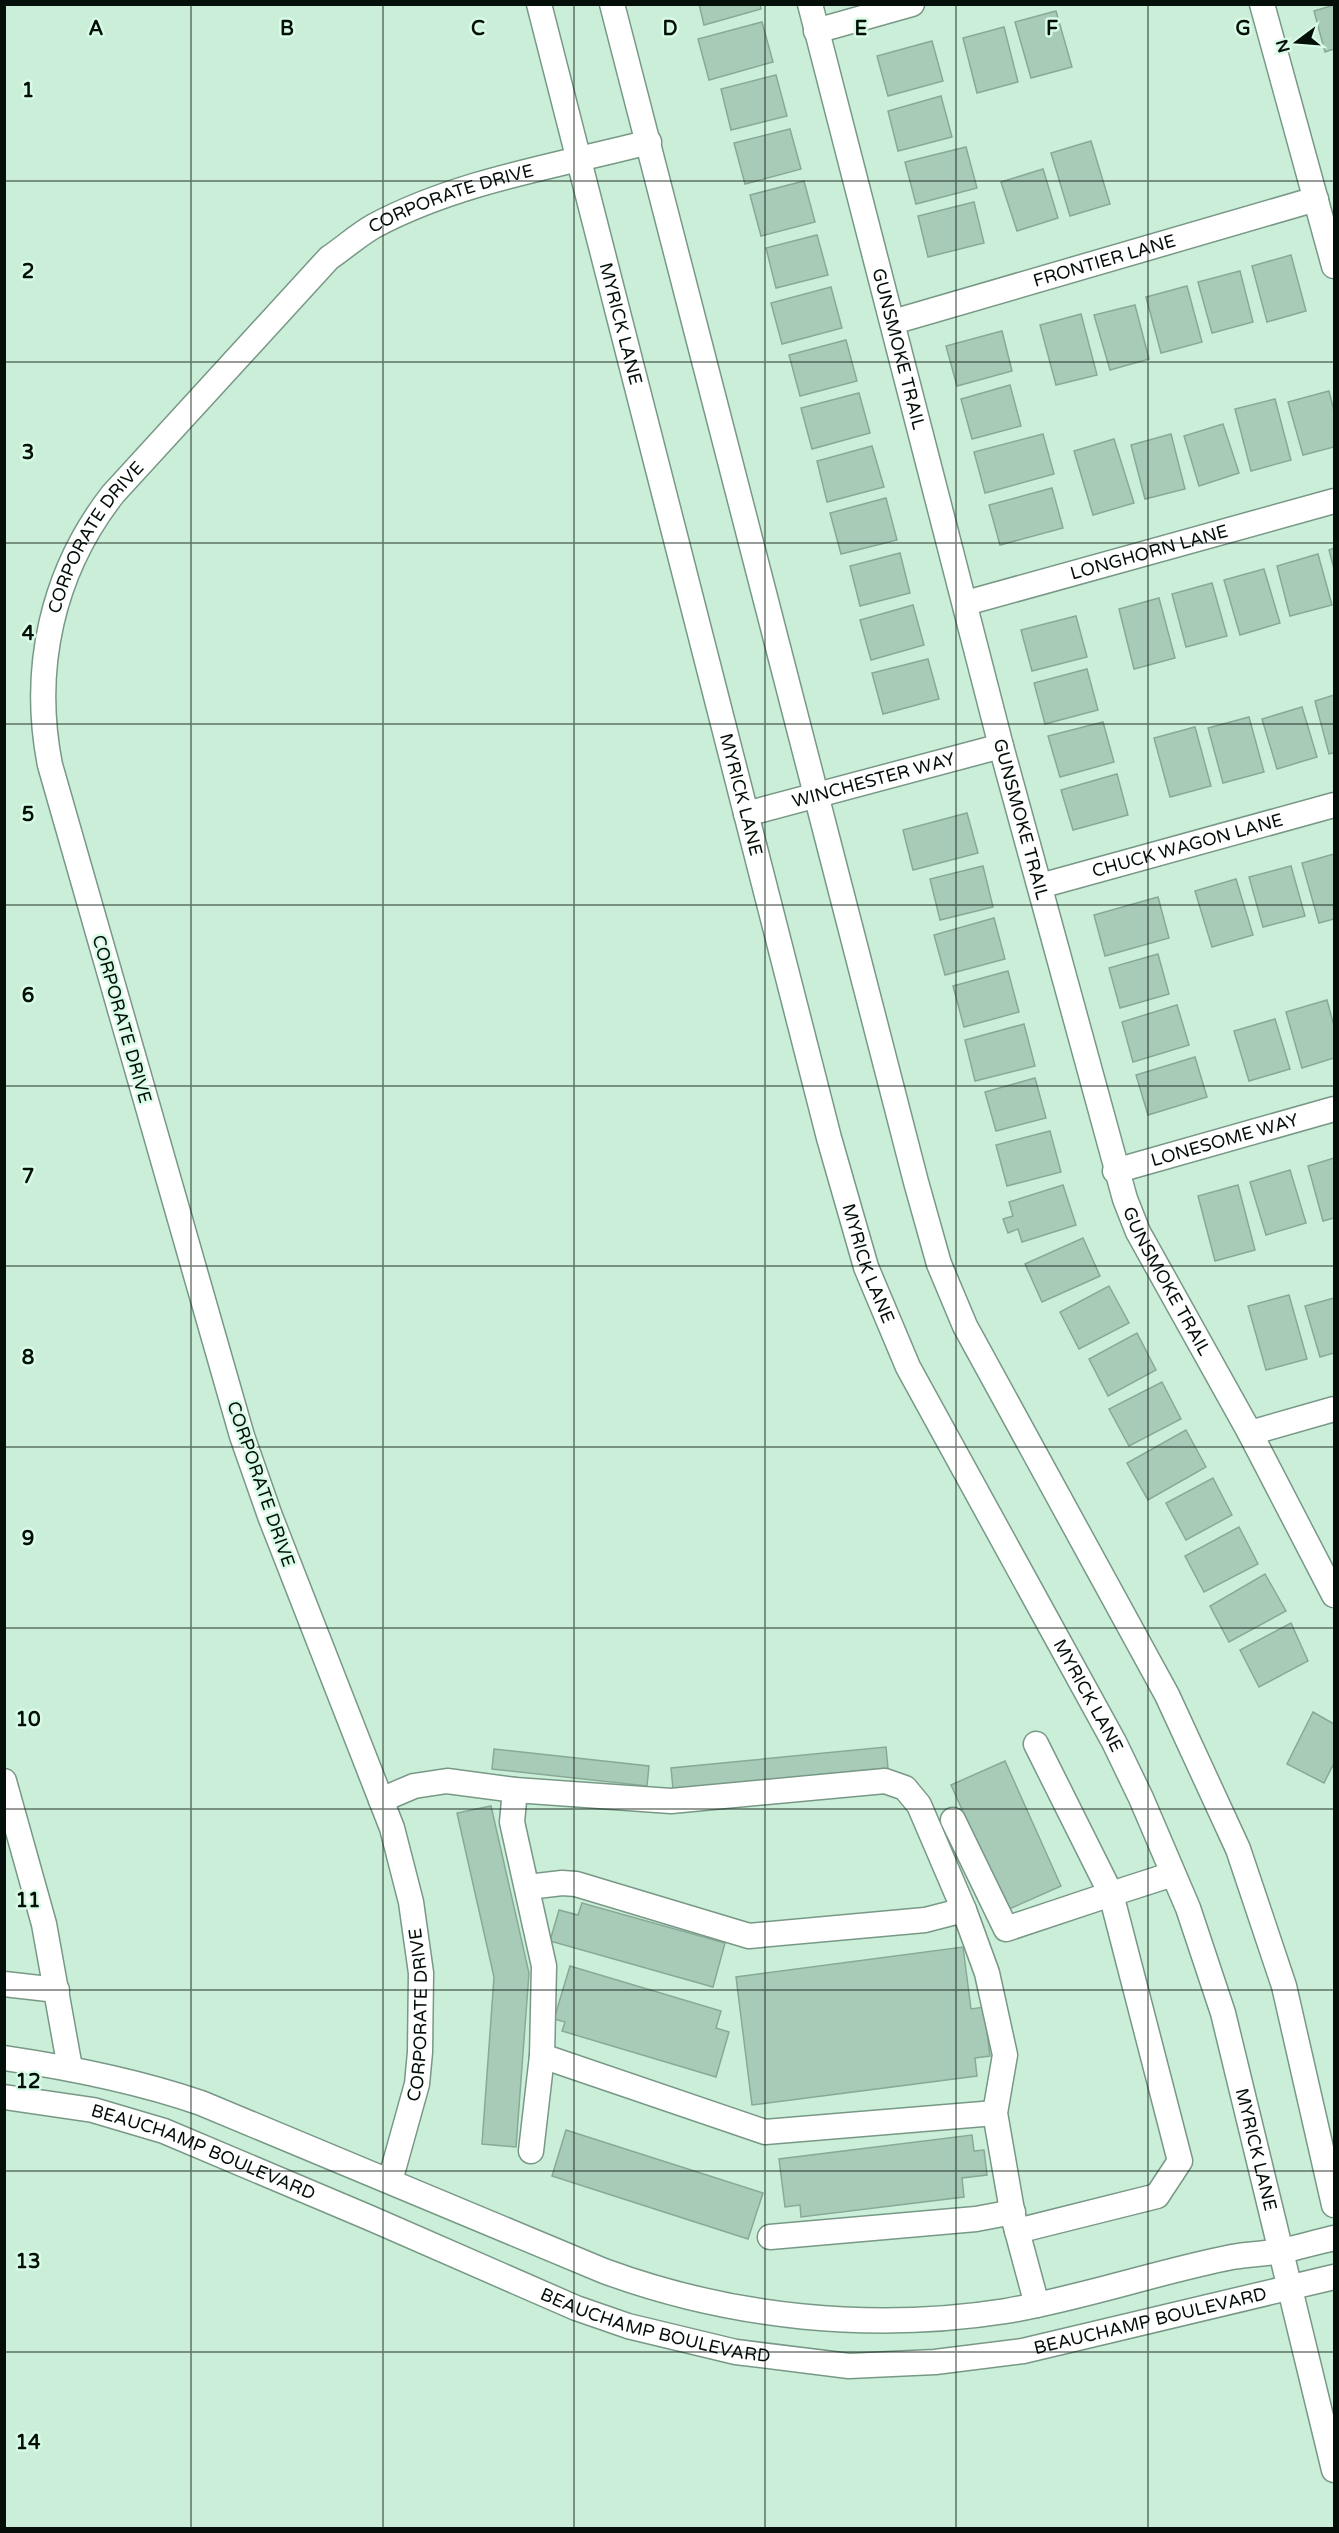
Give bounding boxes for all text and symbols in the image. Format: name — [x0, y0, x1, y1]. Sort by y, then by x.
north arrow — [1267, 12, 1327, 72]
text: A — [89, 17, 104, 41]
text: B — [280, 17, 294, 41]
text: C — [471, 17, 485, 41]
text: D — [662, 17, 678, 41]
text: E — [855, 17, 868, 41]
text: F — [1046, 17, 1058, 41]
text: G — [1235, 17, 1251, 41]
text: N — [1272, 37, 1295, 55]
text: 1 — [22, 79, 34, 103]
street label: CORPORATE DRIVE — [364, 159, 536, 238]
street label: FRONTIER LANE — [1030, 229, 1178, 292]
text: 2 — [22, 260, 34, 284]
street label: MYRICK LANE — [595, 260, 647, 387]
street label: GUNSMOKE TRAIL — [867, 266, 930, 432]
text: 3 — [22, 441, 34, 465]
street label: CORPORATE DRIVE — [43, 457, 148, 616]
street label: LONGHORN LANE — [1068, 520, 1230, 585]
text: 4 — [22, 622, 35, 646]
street label: MYRICK LANE — [715, 731, 767, 858]
street label: GUNSMOKE TRAIL — [989, 736, 1054, 903]
street label: WINCHESTER WAY — [790, 748, 958, 812]
text: 5 — [22, 803, 34, 827]
street label: CHUCK WAGON LANE — [1090, 809, 1286, 882]
street label: CORPORATE DRIVE — [87, 932, 157, 1106]
text: 6 — [22, 984, 34, 1008]
street label: LONESOME WAY — [1148, 1108, 1301, 1171]
text: 7 — [22, 1165, 34, 1189]
street label: MYRICK LANE — [837, 1201, 899, 1327]
street label: GUNSMOKE TRAIL — [1118, 1204, 1216, 1360]
text: 8 — [22, 1346, 34, 1370]
street label: CORPORATE DRIVE — [222, 1398, 300, 1570]
text: 9 — [22, 1527, 34, 1551]
street label: MYRICK LANE — [1049, 1635, 1128, 1756]
text: 10 — [15, 1708, 41, 1732]
text: 11 — [15, 1889, 41, 1913]
street label: CORPORATE DRIVE — [402, 1927, 432, 2104]
text: 12 — [15, 2070, 41, 2094]
street label: MYRICK LANE — [1231, 2086, 1282, 2213]
street label: BEAUCHAMP BOULEVARD — [89, 2099, 319, 2205]
text: 13 — [15, 2250, 41, 2274]
street label: BEAUCHAMP BOULEVARD — [1032, 2282, 1269, 2359]
street label: BEAUCHAMP BOULEVARD — [537, 2283, 772, 2367]
text: 14 — [15, 2431, 41, 2455]

